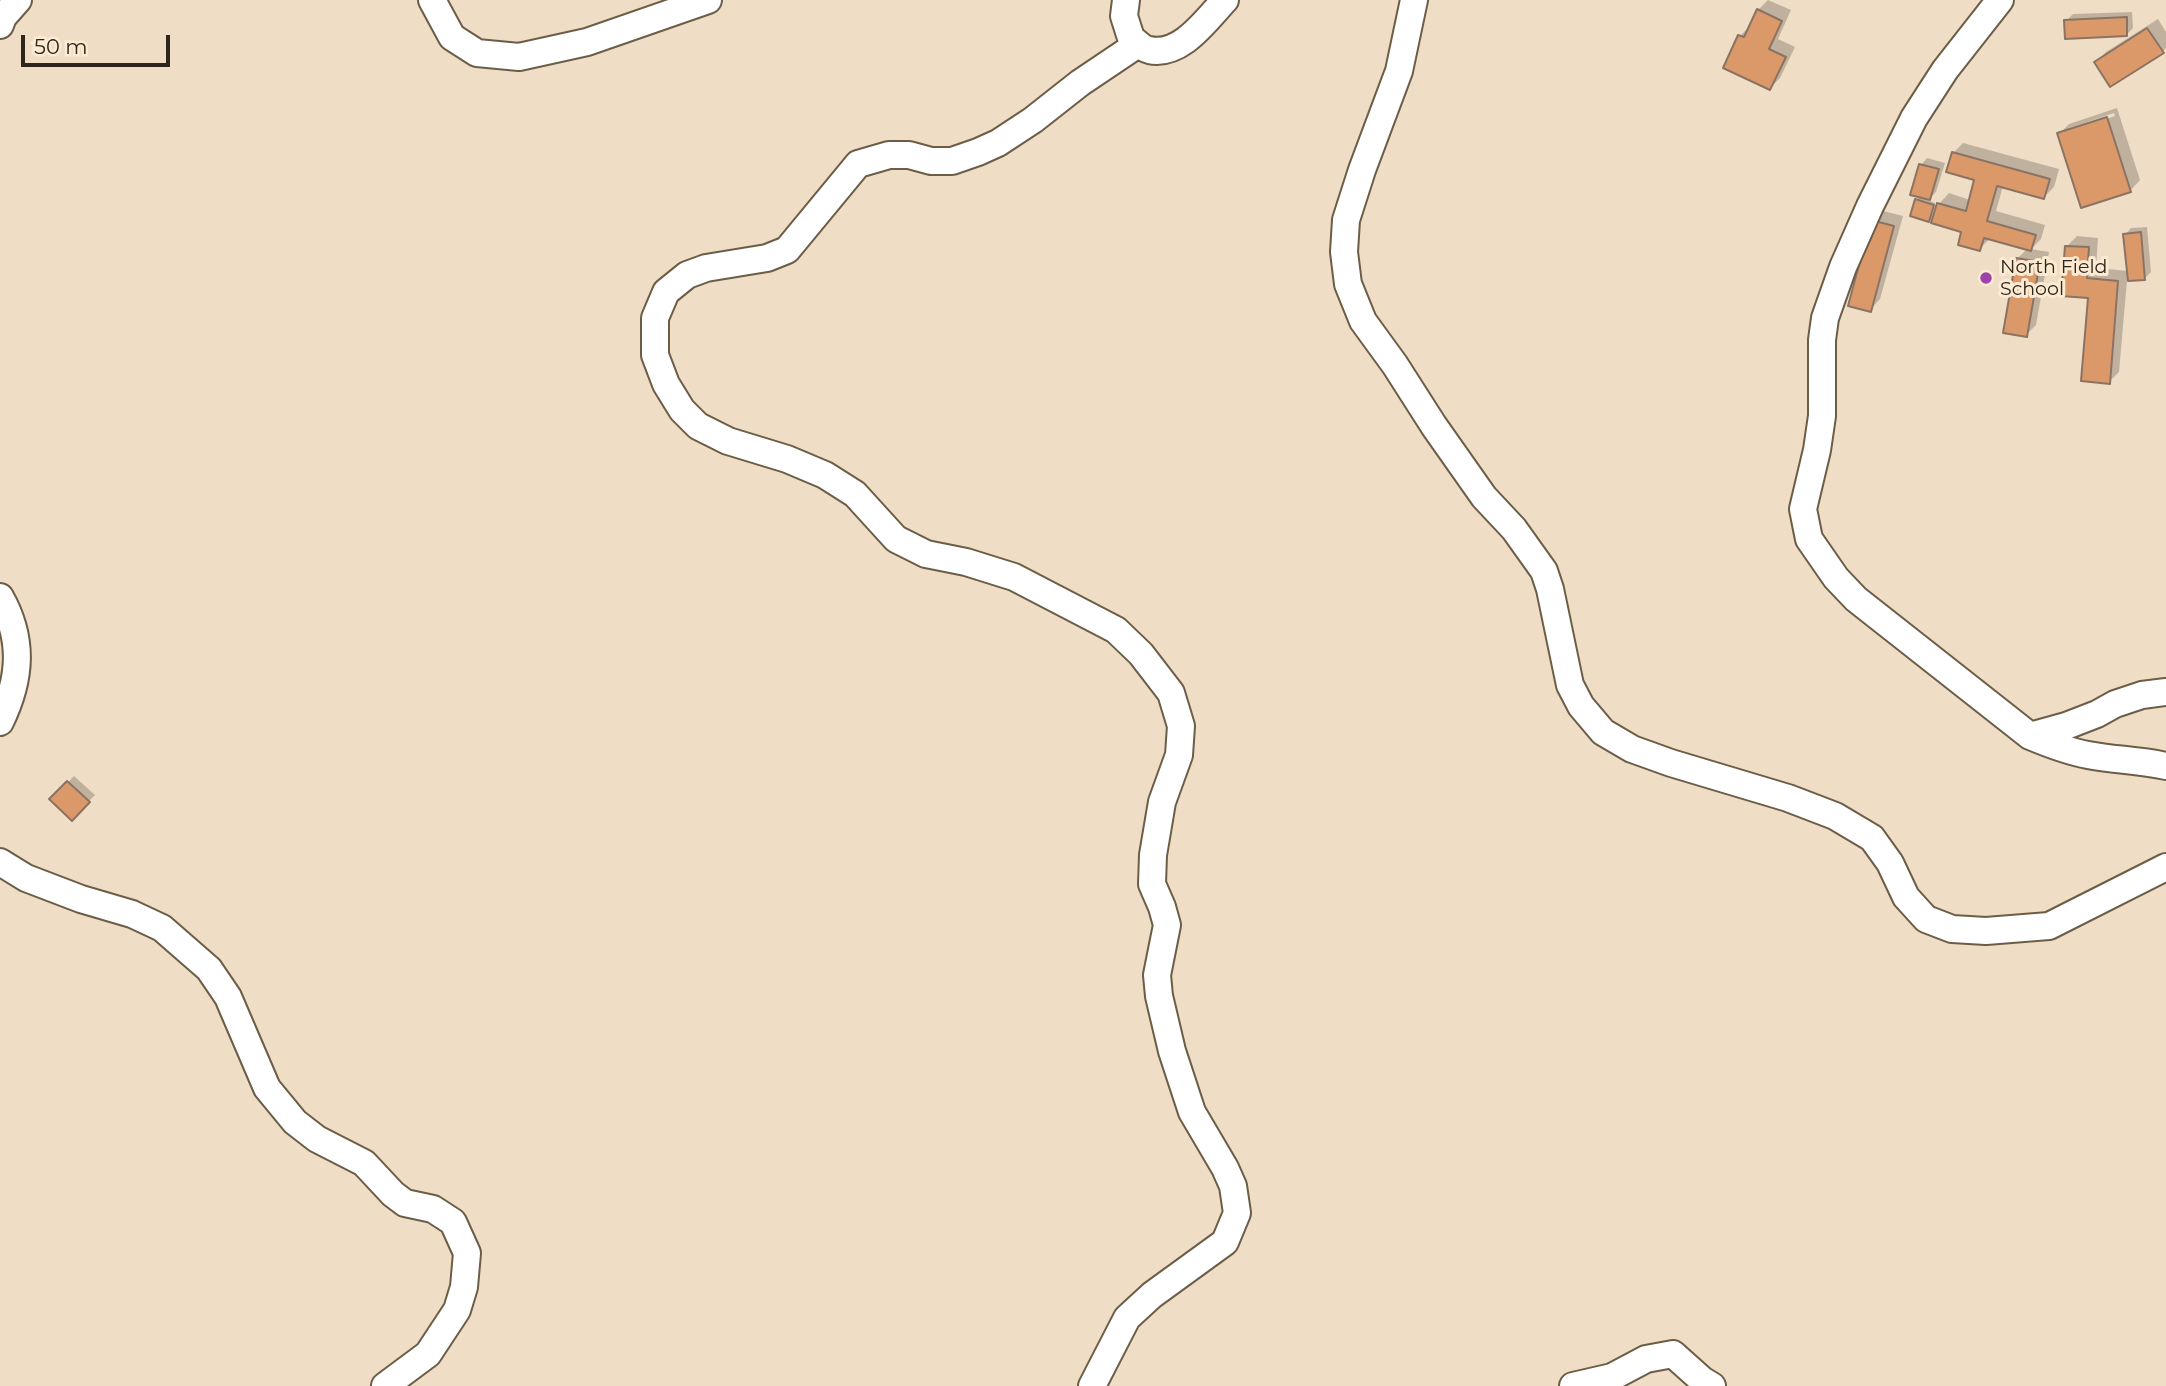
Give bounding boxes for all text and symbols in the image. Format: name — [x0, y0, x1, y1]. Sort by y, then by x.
scale bar — [24, 21, 173, 65]
text: 50 m — [34, 34, 88, 59]
place label: North Field School — [2000, 256, 2107, 300]
marker: North Field School — [1978, 270, 1994, 286]

